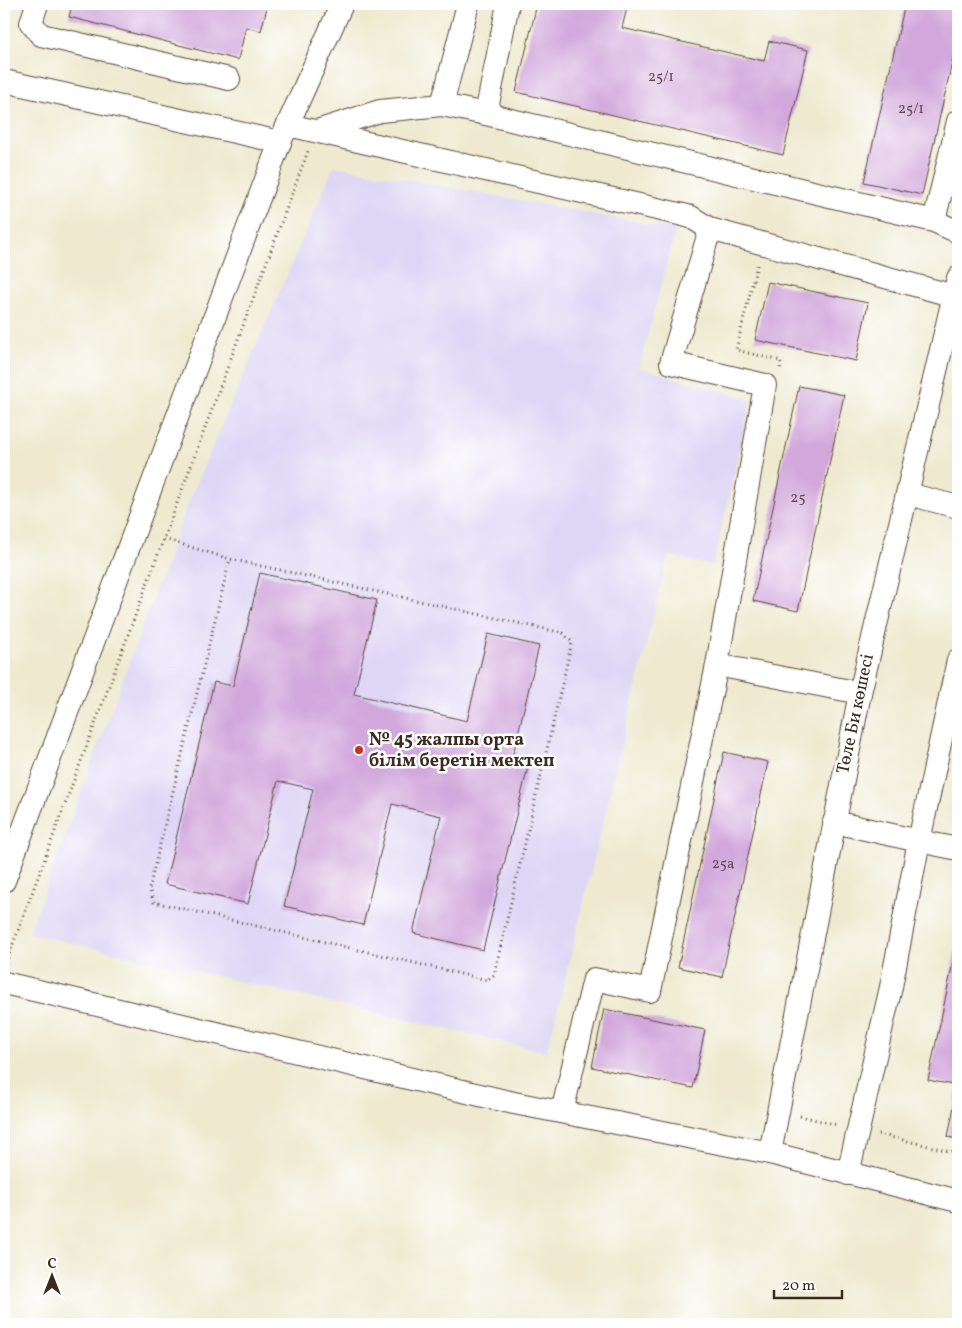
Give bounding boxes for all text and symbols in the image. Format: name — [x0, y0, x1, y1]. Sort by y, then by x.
house number: 25/1 — [648, 67, 674, 88]
house number: 25/1 — [898, 99, 924, 120]
house number: 25 — [790, 488, 806, 509]
street label: Төле Би көшесі — [831, 652, 881, 776]
place label: № 45 жалпы орта білім беретін мектеп — [369, 728, 555, 774]
marker: № 45 жалпы орта білім беретін мектеп — [353, 744, 365, 756]
house number: 25а — [712, 854, 734, 875]
north arrow — [28, 1250, 78, 1300]
text: С — [47, 1255, 57, 1274]
scale bar — [774, 1268, 842, 1300]
text: 20 m — [782, 1276, 815, 1297]

